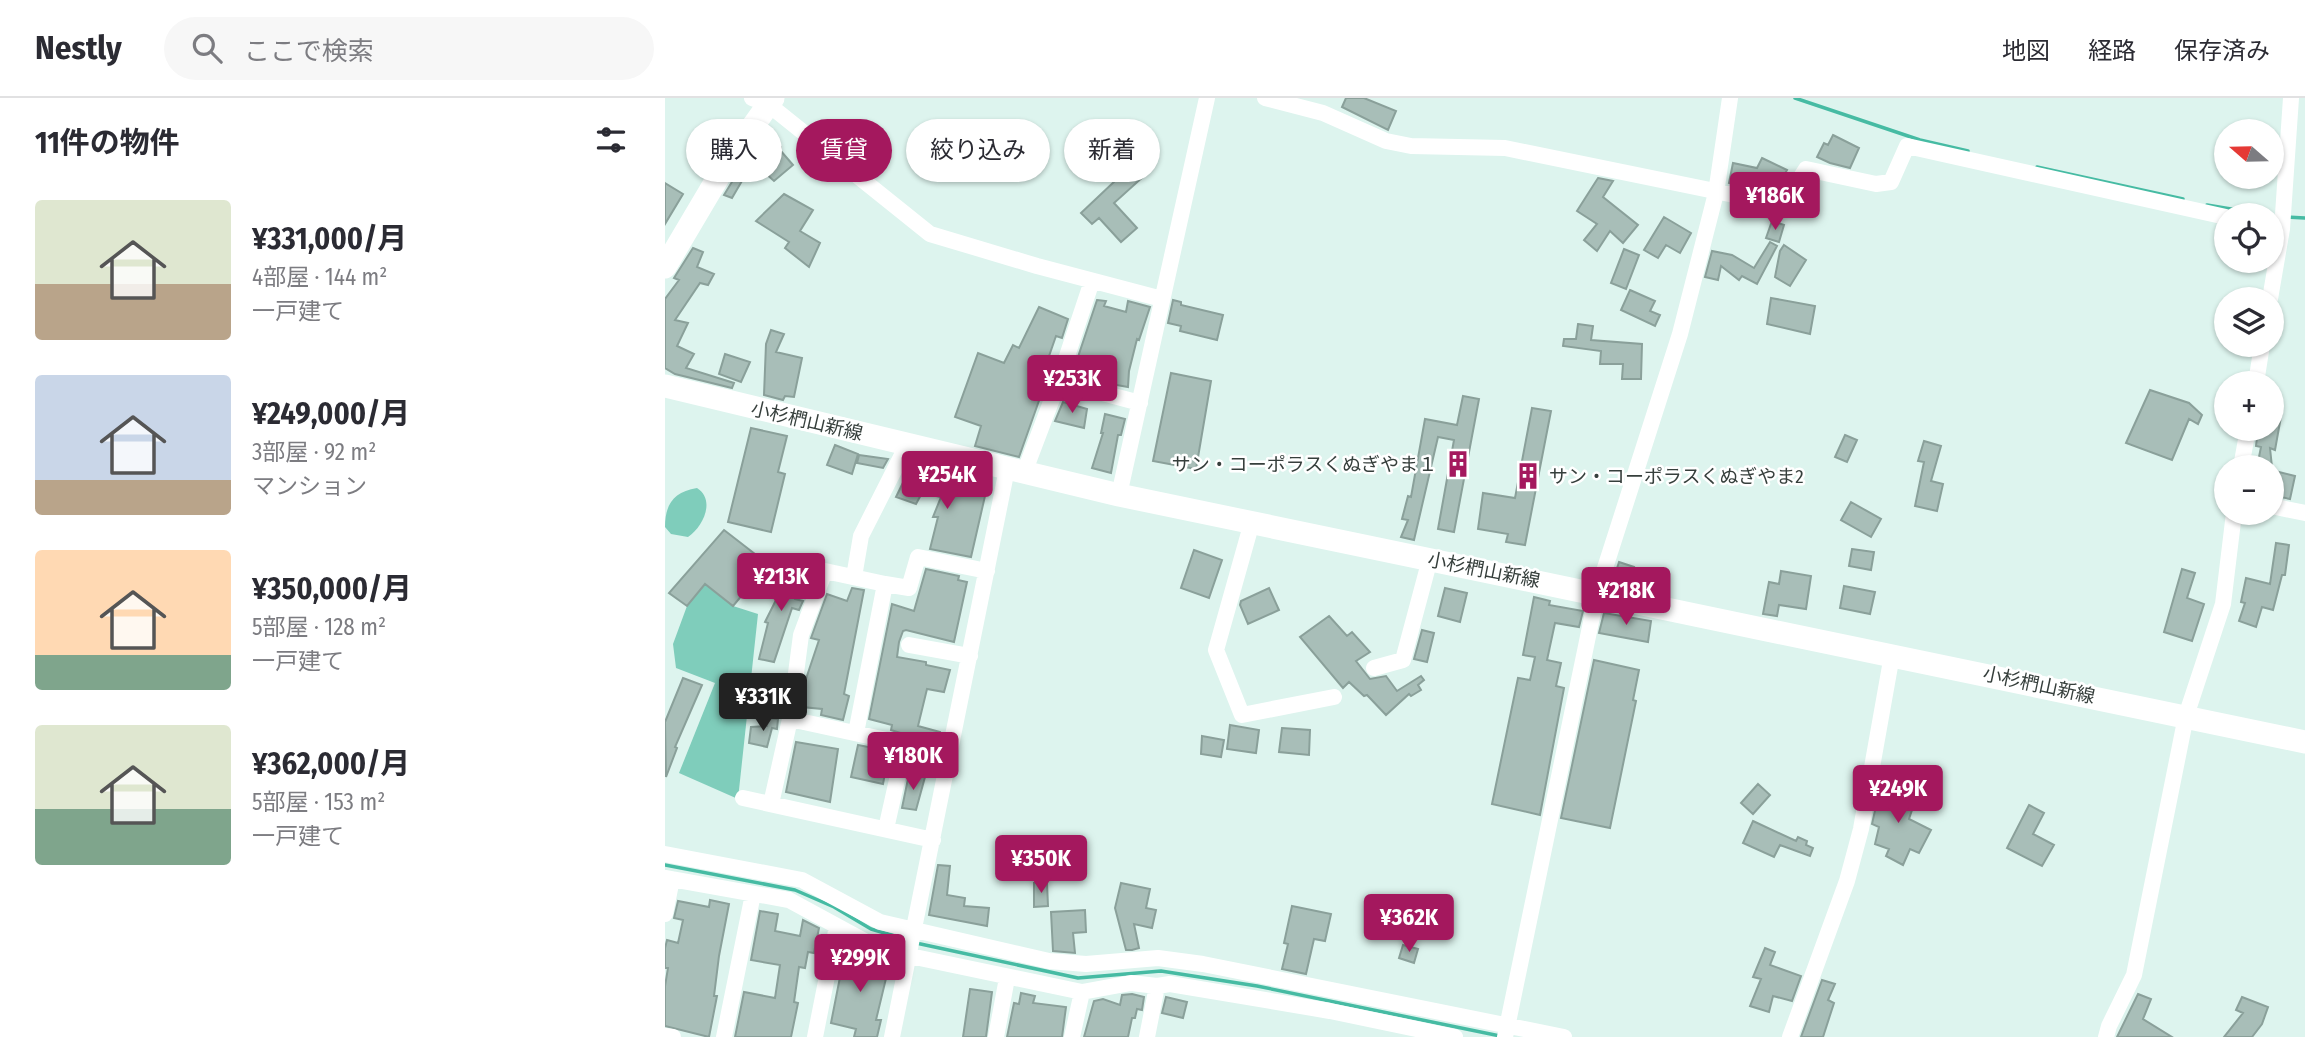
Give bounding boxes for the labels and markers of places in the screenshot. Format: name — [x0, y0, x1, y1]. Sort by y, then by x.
pin: ¥186K — [1726, 172, 1824, 232]
pin: ¥253K — [1023, 356, 1121, 415]
building icon: サン・コーポラスくぬぎやま１ — [1443, 449, 1473, 479]
pin: ¥254K — [898, 452, 996, 511]
place label: サン・コーポラスくぬぎやま１ — [1172, 453, 1437, 476]
building icon: サン・コーポラスくぬぎやま2 — [1513, 461, 1543, 491]
place label: サン・コーポラスくぬぎやま2 — [1549, 465, 1804, 488]
pin: ¥213K — [732, 554, 830, 613]
pin: ¥218K — [1577, 568, 1675, 627]
pin: ¥331K — [714, 674, 812, 733]
pin: ¥180K — [864, 732, 962, 792]
pin: ¥249K — [1849, 766, 1947, 825]
pin: ¥350K — [992, 836, 1090, 895]
pin: ¥362K — [1360, 894, 1458, 954]
pin: ¥299K — [811, 934, 909, 994]

